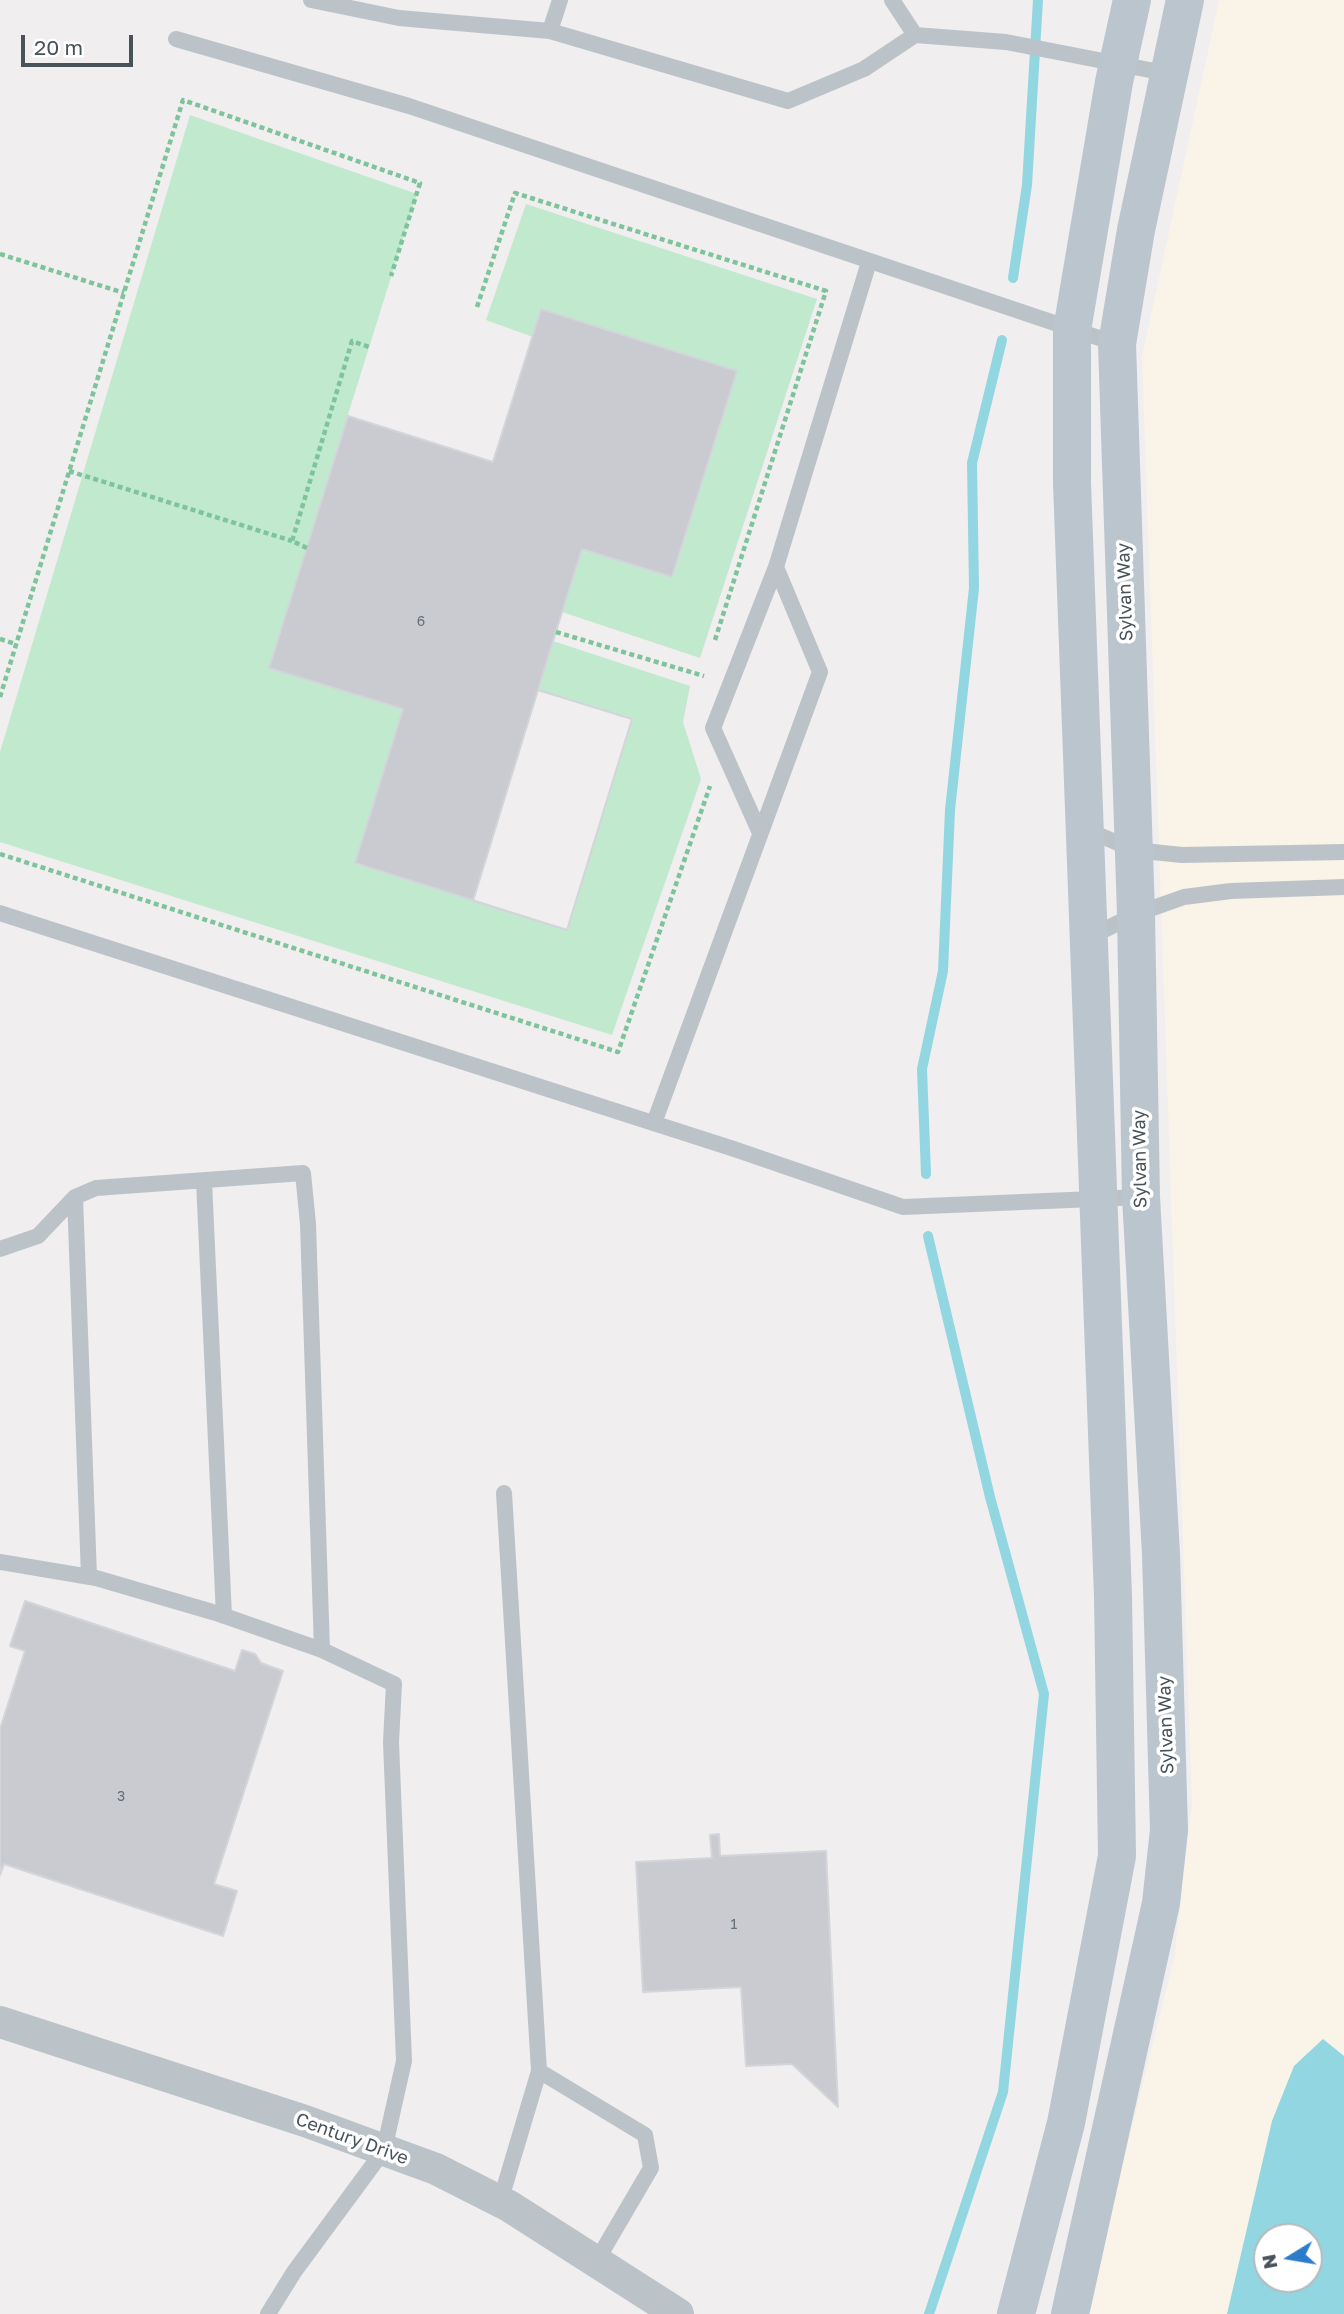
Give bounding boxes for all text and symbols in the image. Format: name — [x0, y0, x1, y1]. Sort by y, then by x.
scale bar — [24, 21, 136, 65]
text: 20 m — [34, 34, 83, 60]
street label: Sylvan Way — [1112, 542, 1138, 642]
house number: 6 — [417, 614, 425, 630]
street label: Sylvan Way — [1128, 1110, 1152, 1208]
street label: Sylvan Way — [1153, 1675, 1179, 1775]
house number: 3 — [117, 1789, 125, 1805]
house number: 1 — [731, 1917, 737, 1933]
street label: Century Drive — [293, 2109, 411, 2169]
north arrow — [1253, 2223, 1323, 2293]
text: N — [1256, 2252, 1282, 2271]

